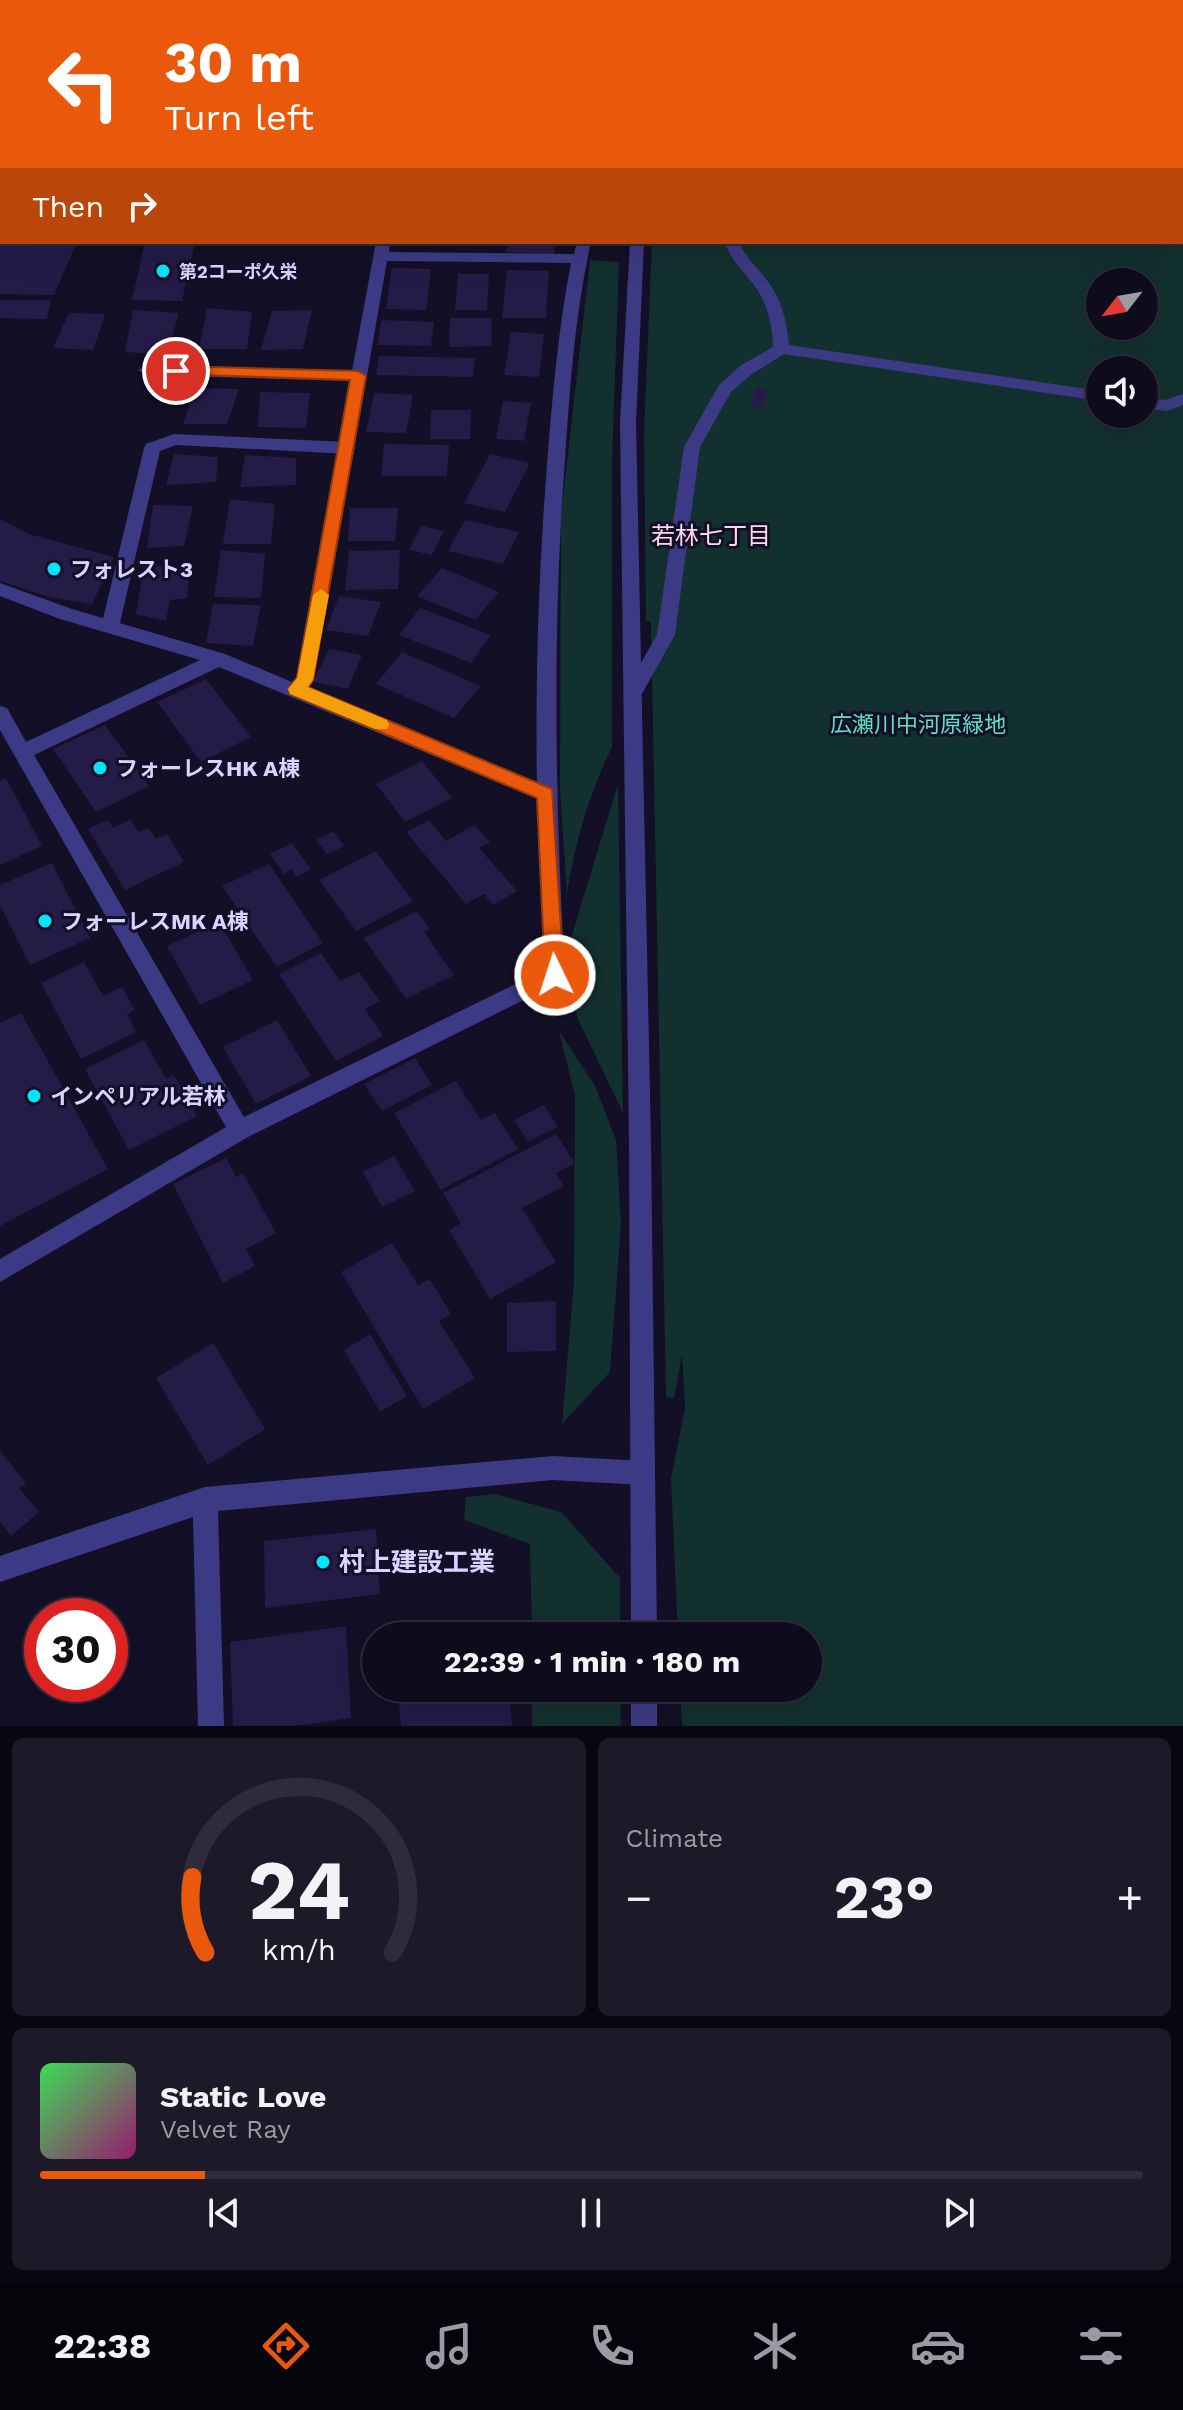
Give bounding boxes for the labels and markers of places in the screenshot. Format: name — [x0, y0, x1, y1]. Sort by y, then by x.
place label: 第2コーポ久栄 — [179, 261, 298, 282]
marker: 第2コーポ久栄 — [154, 262, 172, 280]
pin — [142, 337, 210, 405]
place label: フォレスト3 — [70, 557, 193, 582]
marker: フォレスト3 — [45, 560, 63, 578]
place label: フォーレスHK A棟 — [116, 756, 300, 781]
marker: フォーレスHK A棟 — [91, 759, 109, 777]
place label: フォーレスMK A棟 — [61, 909, 249, 934]
marker: フォーレスMK A棟 — [36, 912, 54, 930]
place label: インペリアル若林 — [50, 1084, 226, 1109]
marker: インペリアル若林 — [25, 1087, 43, 1105]
place label: 村上建設工業 — [339, 1547, 495, 1577]
marker: 村上建設工業 — [314, 1553, 332, 1571]

